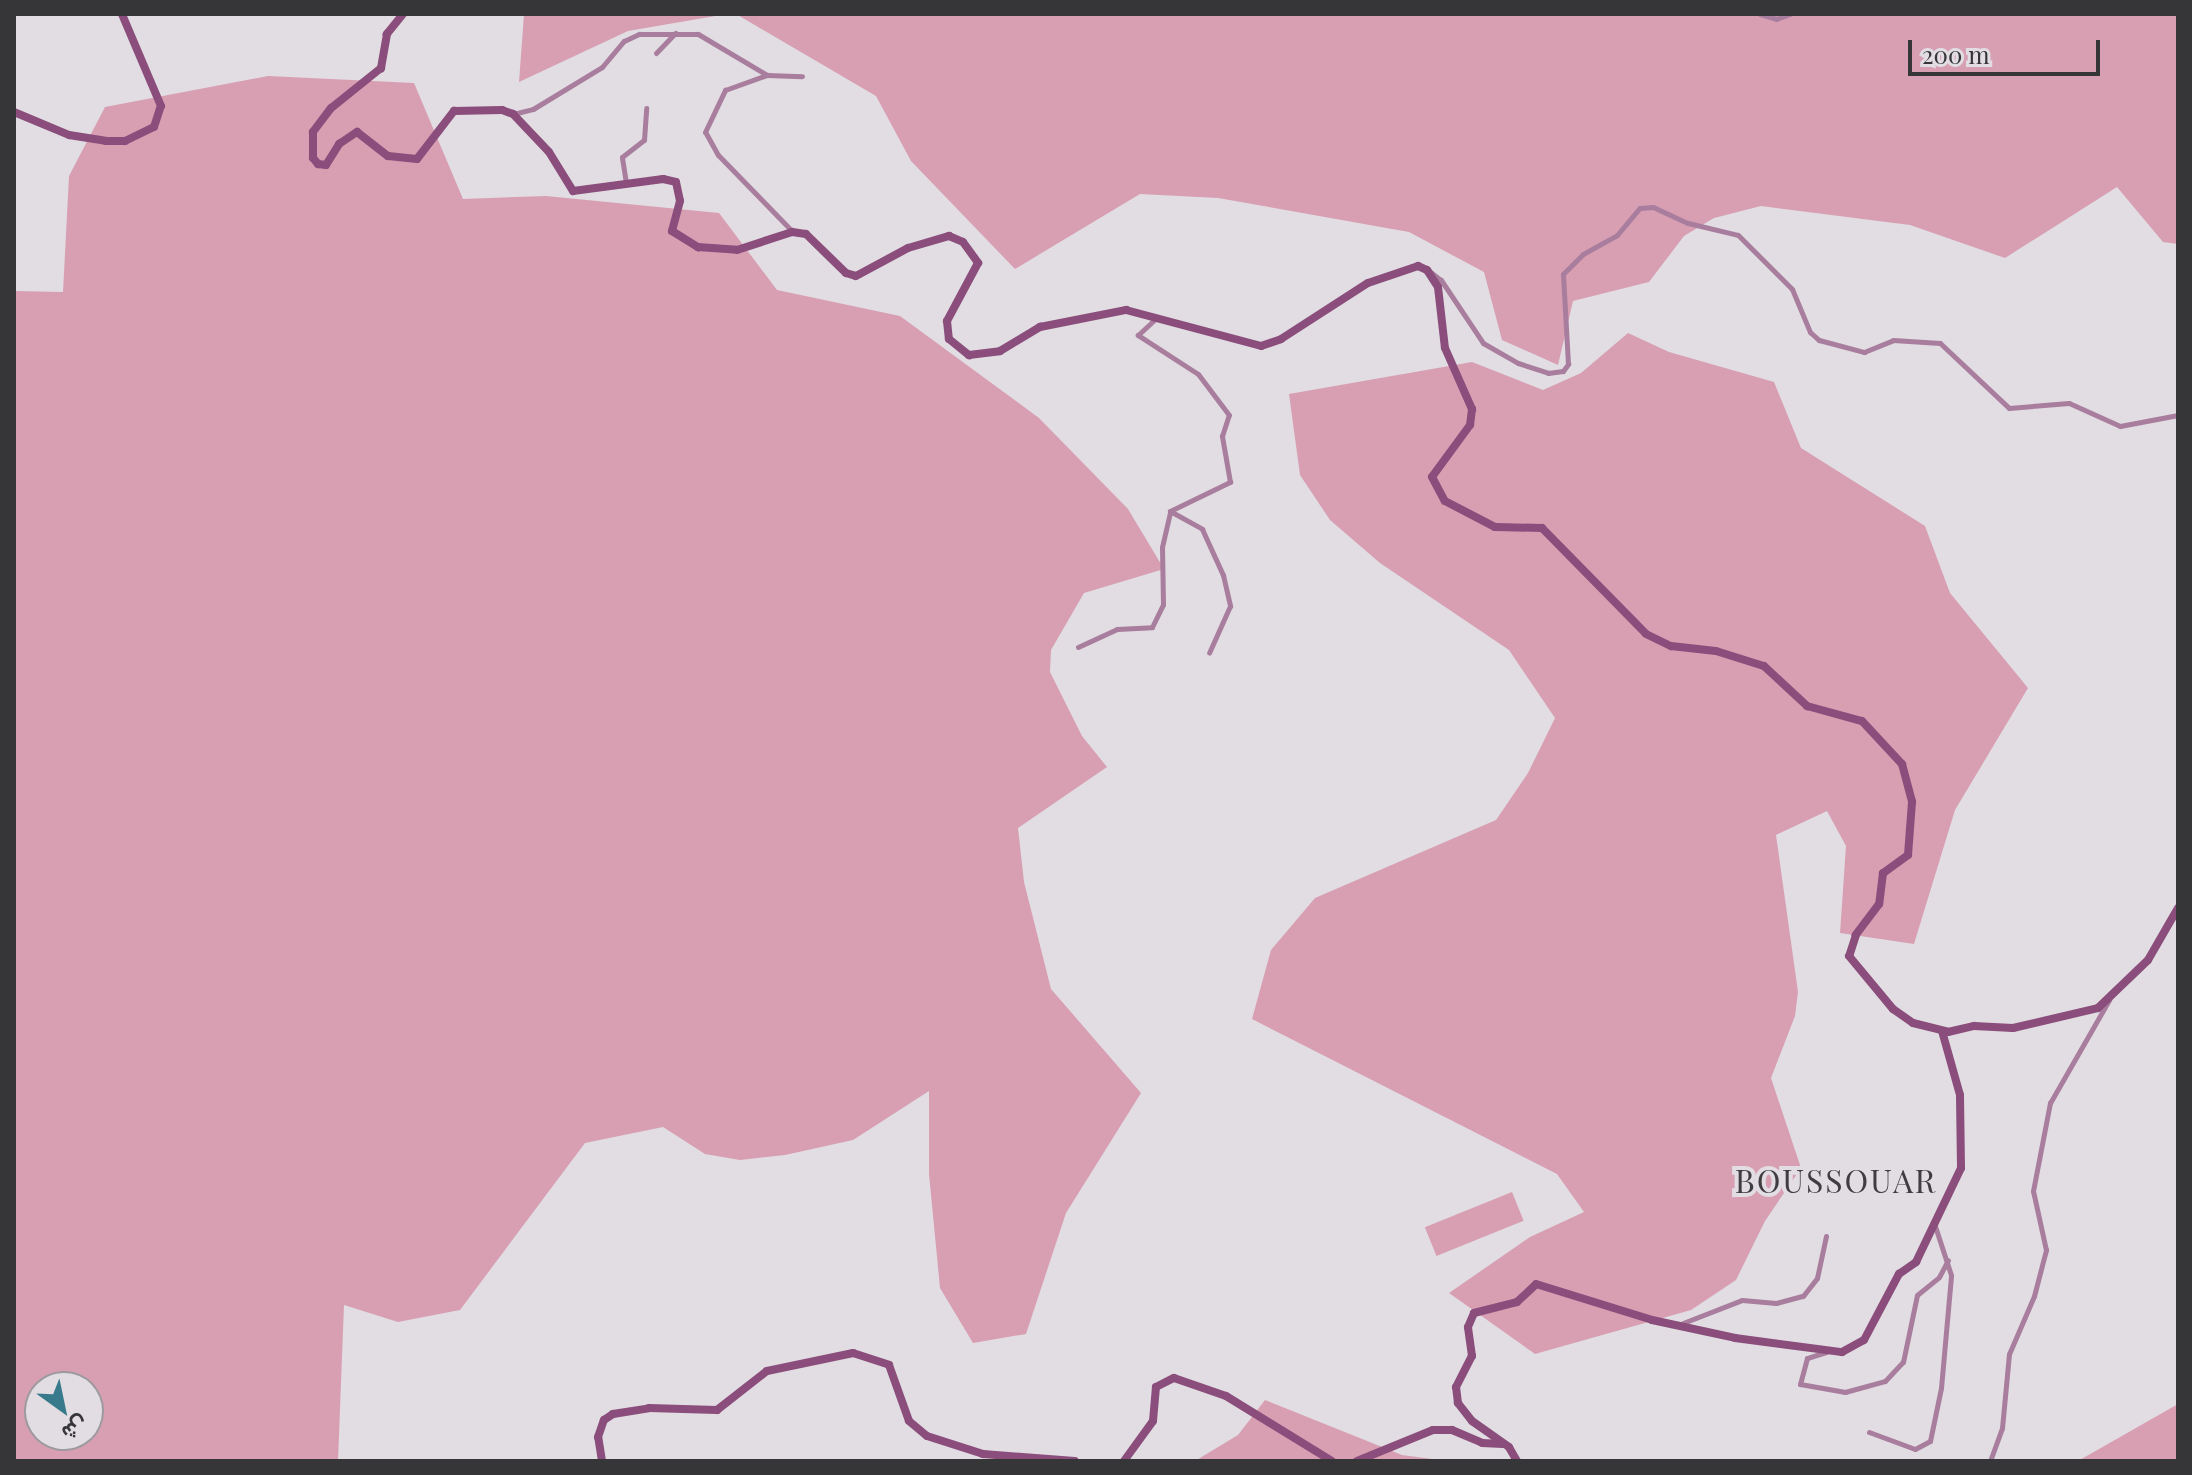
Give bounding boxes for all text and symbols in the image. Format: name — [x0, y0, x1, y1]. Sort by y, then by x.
scale bar — [1912, 24, 2104, 74]
text: 200 m — [1922, 38, 1990, 70]
district label: BOUSSOUAR — [1735, 1161, 1937, 1199]
north arrow — [24, 1371, 104, 1451]
text: ش — [57, 1410, 95, 1449]

